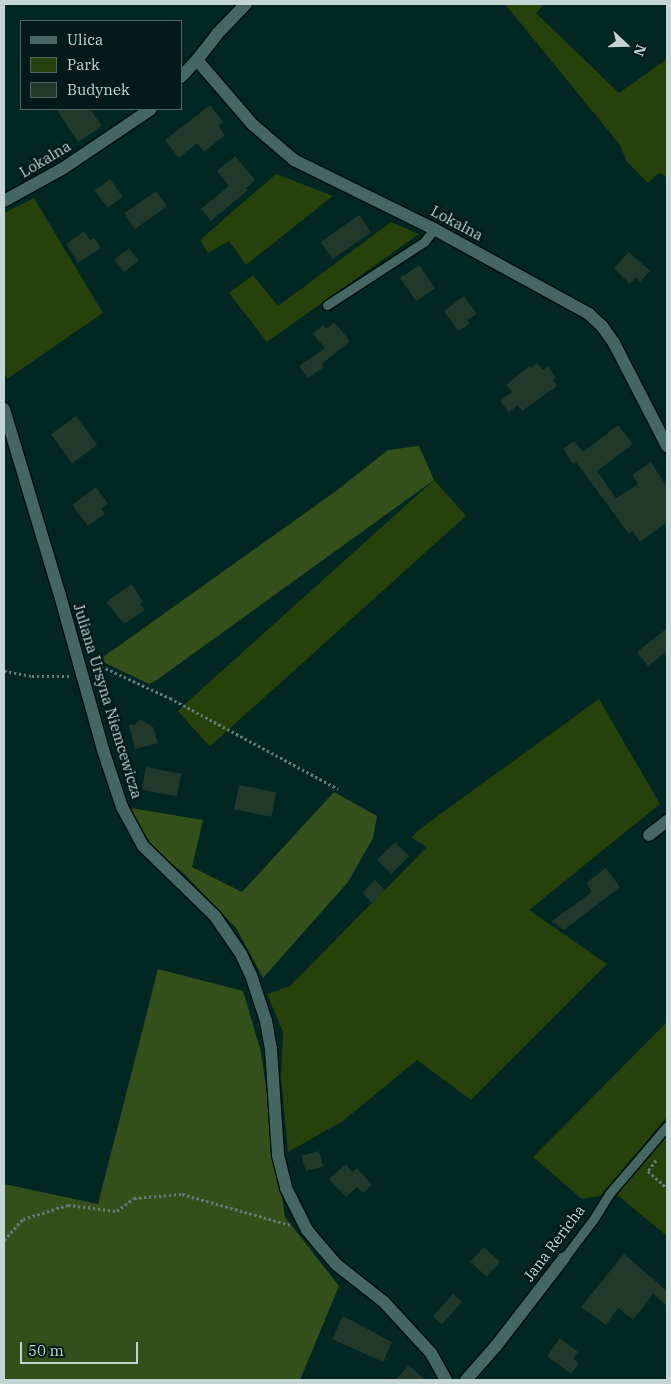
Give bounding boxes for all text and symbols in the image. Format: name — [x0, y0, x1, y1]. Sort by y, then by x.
legend — [20, 20, 182, 110]
north arrow — [601, 20, 651, 70]
text: Ulica — [67, 30, 103, 49]
text: N — [630, 42, 650, 59]
text: Park — [67, 55, 100, 74]
text: Budynek — [67, 80, 130, 99]
street label: Lokalna — [16, 137, 74, 181]
street label: Lokalna — [428, 202, 486, 244]
street label: Juliana Ursyna Niemcewicza — [70, 601, 146, 801]
street label: Jana Rericha — [519, 1201, 589, 1285]
scale bar — [22, 1332, 140, 1364]
text: 50 m — [28, 1341, 64, 1360]

